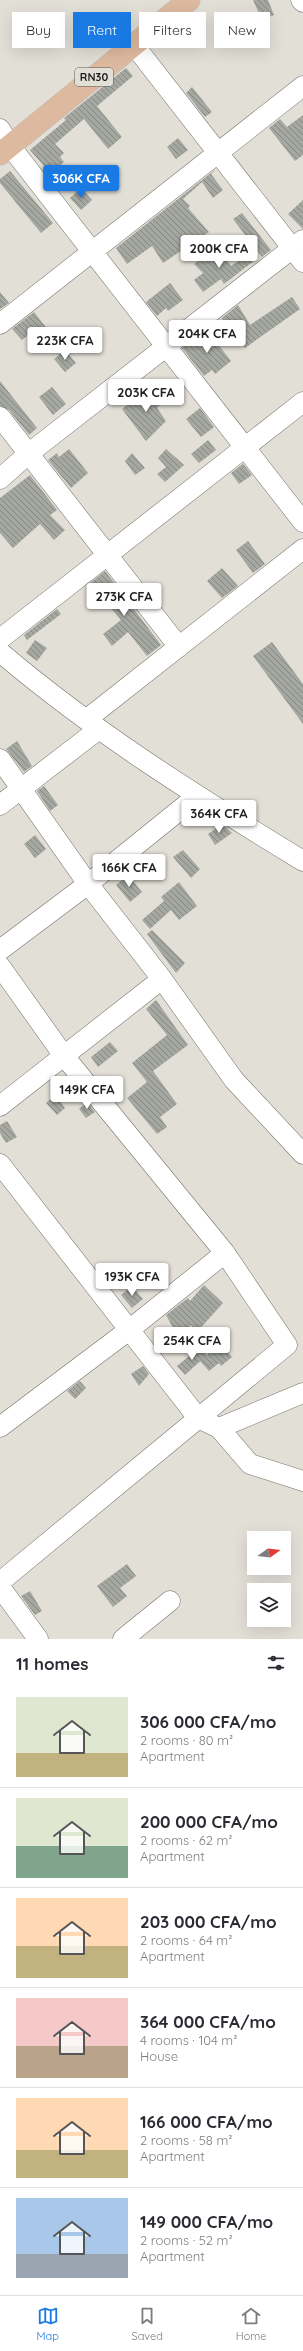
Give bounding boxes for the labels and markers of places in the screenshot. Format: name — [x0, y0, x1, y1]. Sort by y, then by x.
pin: 306K CFA — [40, 165, 122, 199]
pin: 200K CFA — [178, 235, 260, 269]
pin: 204K CFA — [166, 320, 248, 354]
pin: 223K CFA — [24, 327, 106, 361]
pin: 203K CFA — [105, 379, 187, 413]
pin: 273K CFA — [83, 583, 165, 617]
pin: 364K CFA — [178, 800, 260, 834]
pin: 166K CFA — [88, 854, 170, 888]
pin: 149K CFA — [46, 1076, 128, 1110]
pin: 193K CFA — [91, 1263, 173, 1297]
pin: 254K CFA — [151, 1327, 233, 1361]

